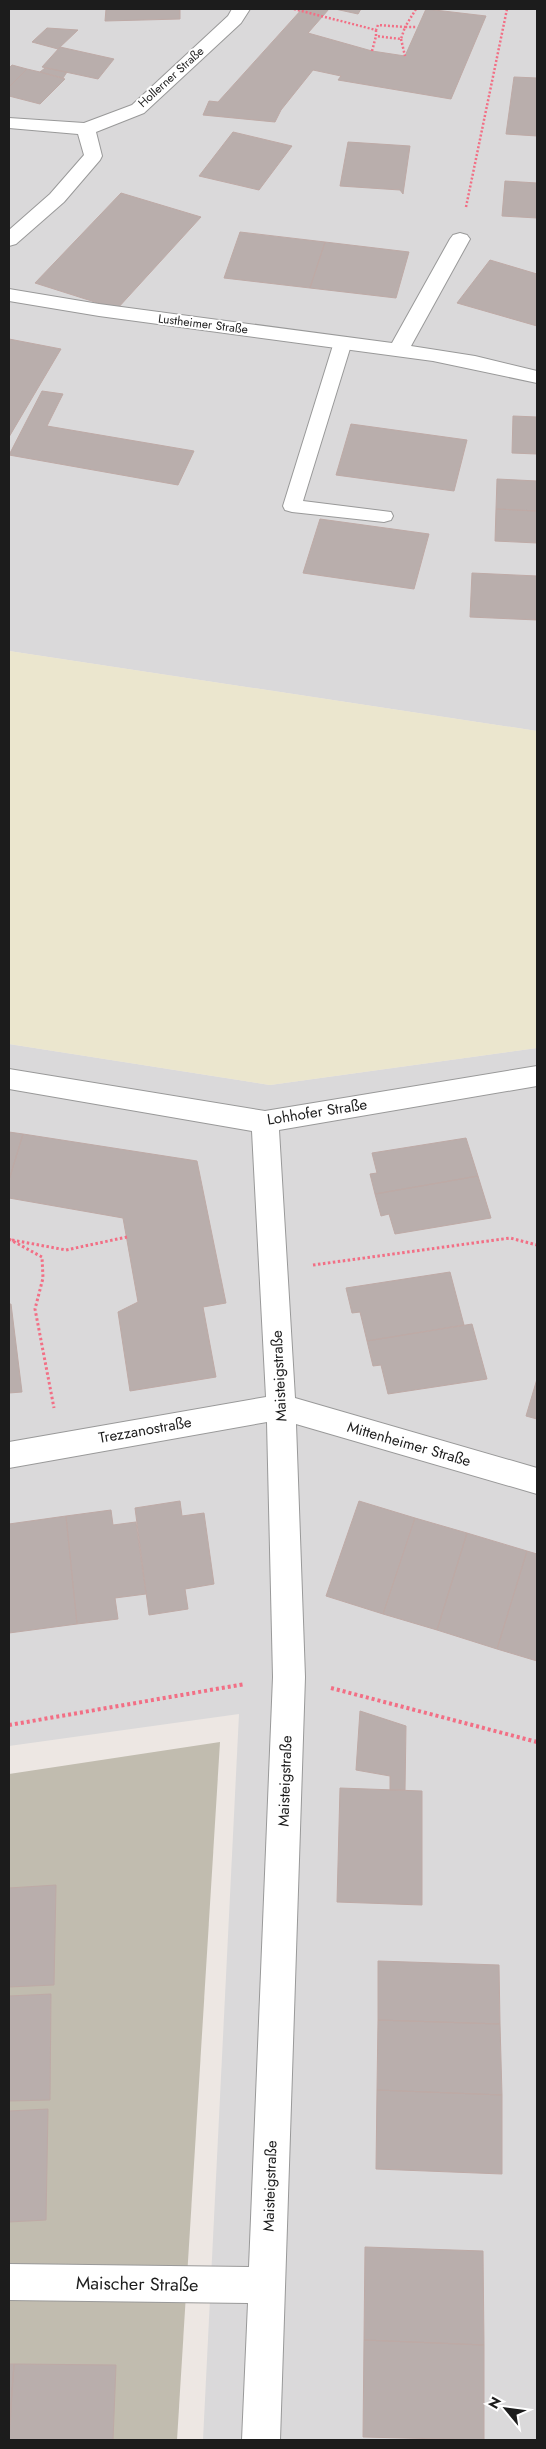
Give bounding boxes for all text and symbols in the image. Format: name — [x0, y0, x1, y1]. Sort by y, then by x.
street label: Hollerner Straße — [134, 42, 208, 112]
street label: Lustheimer Straße — [157, 310, 249, 338]
street label: Lohhofer Straße — [265, 1093, 369, 1131]
street label: Maisteigstraße — [266, 1330, 292, 1422]
street label: Trezzanostraße — [97, 1411, 193, 1449]
street label: Mittenheimer Straße — [345, 1416, 474, 1472]
street label: Maisteigstraße — [272, 1735, 298, 1827]
street label: Maisteigstraße — [257, 2140, 283, 2232]
street label: Maischer Straße — [76, 2270, 198, 2298]
north arrow — [481, 2384, 531, 2434]
text: N — [483, 2393, 506, 2412]

